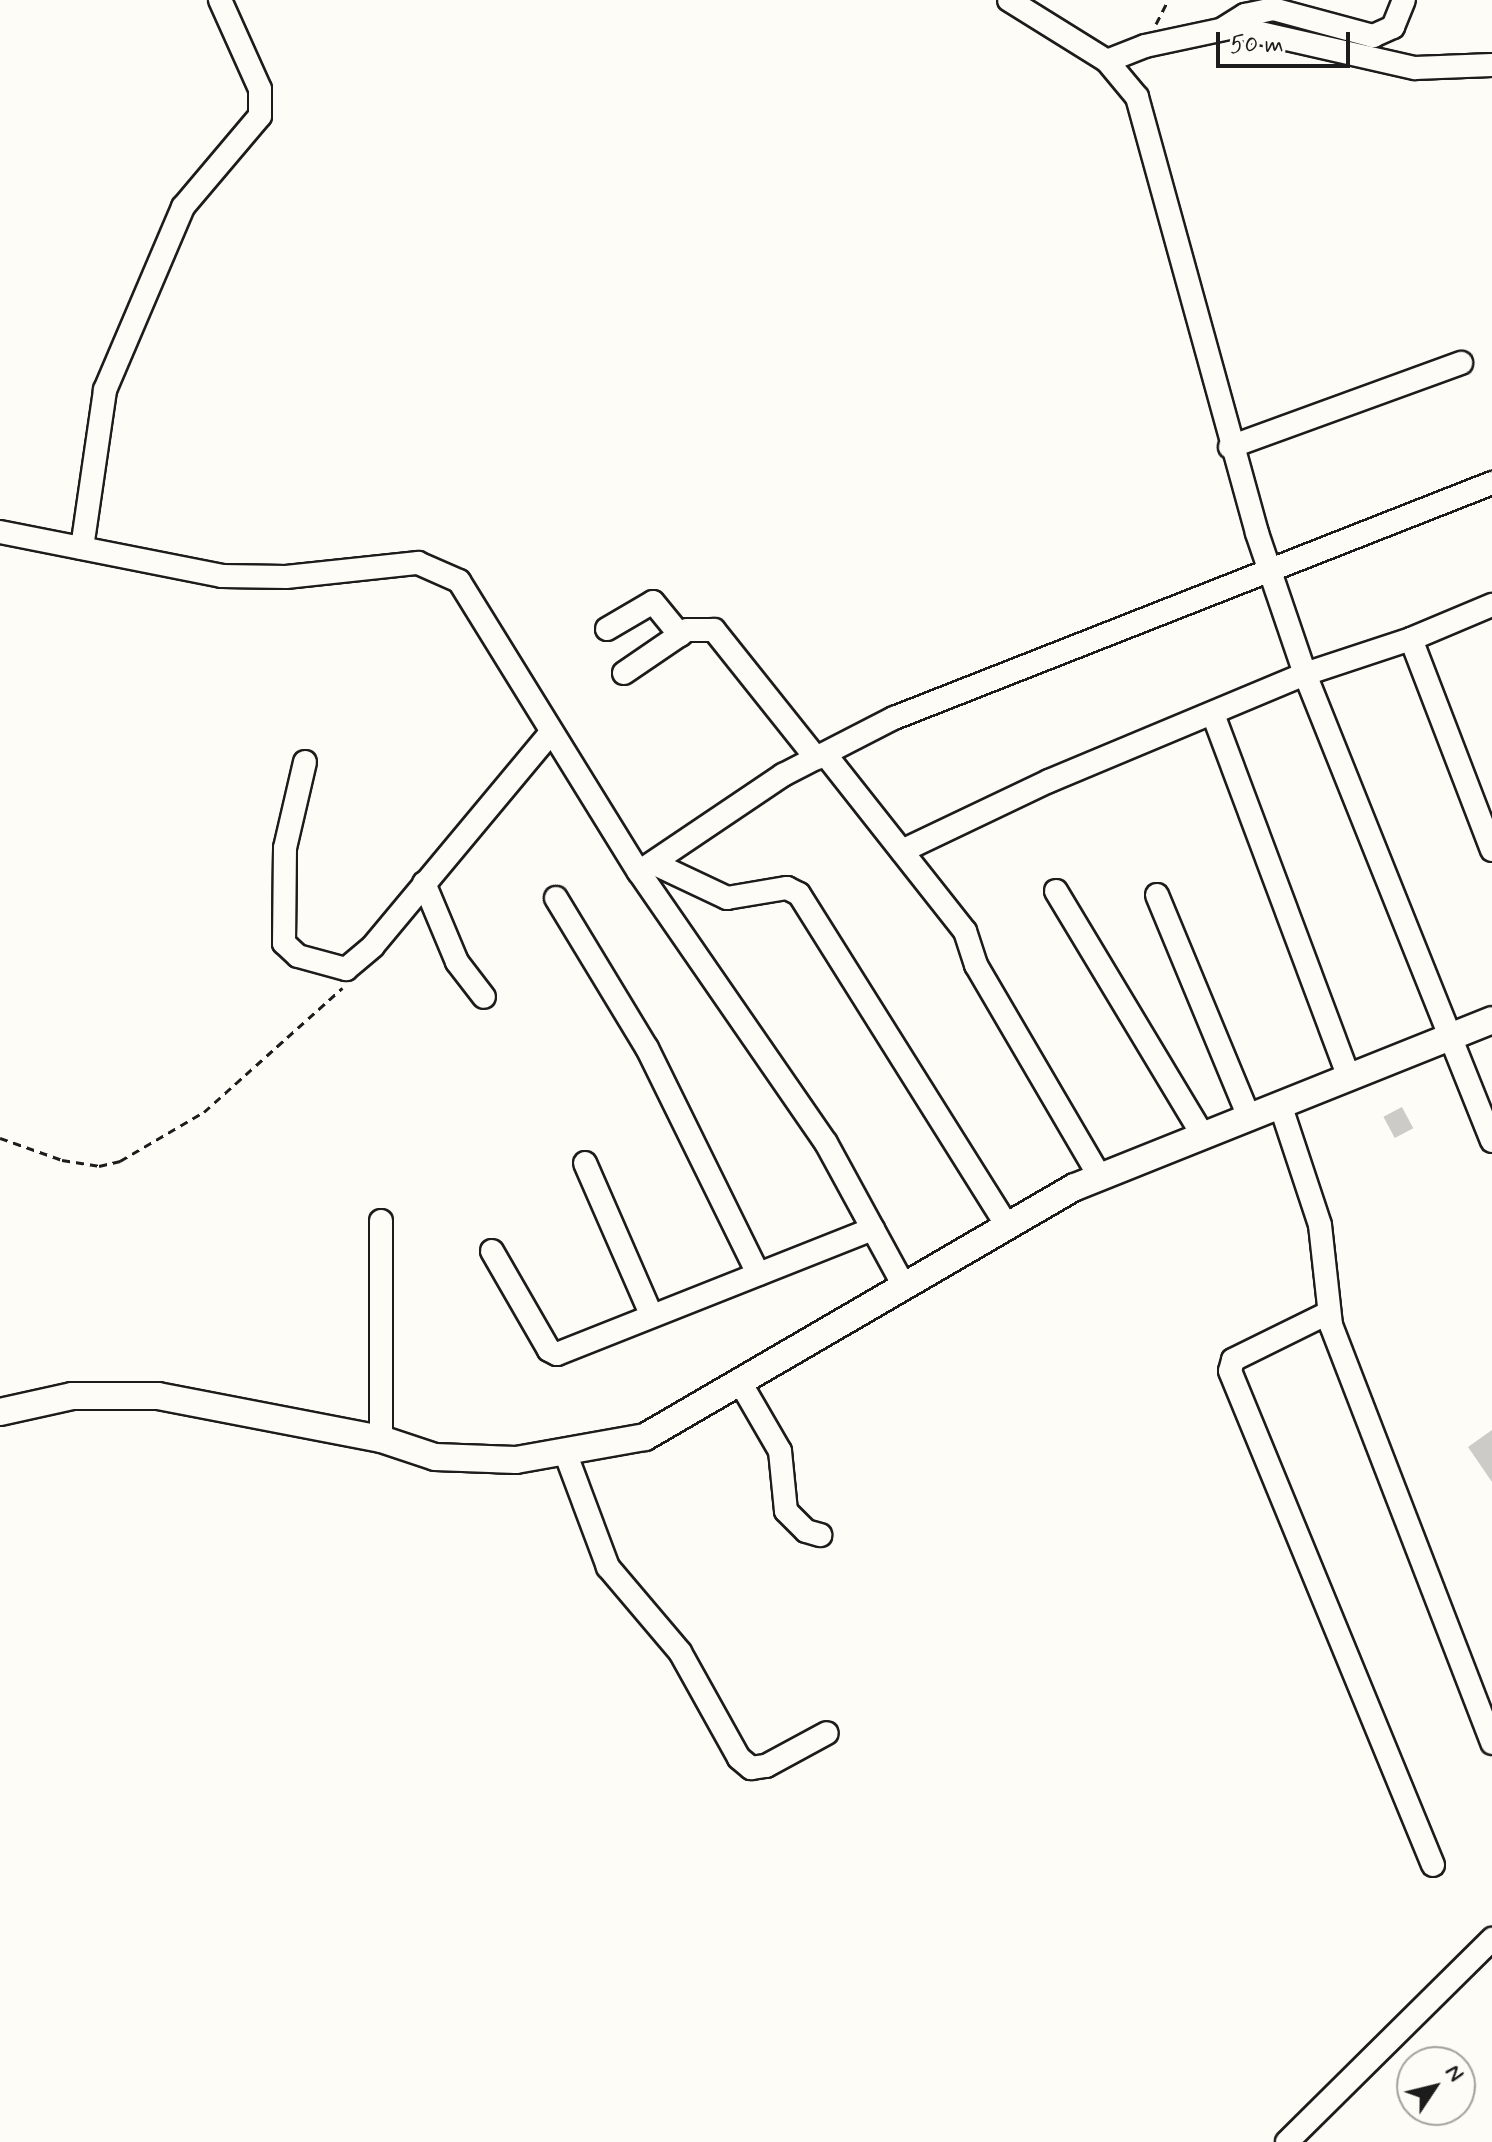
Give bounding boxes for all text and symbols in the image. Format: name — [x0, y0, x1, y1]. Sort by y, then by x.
scale bar — [1220, 16, 1354, 66]
text: 50 m — [1230, 30, 1284, 61]
north arrow — [1396, 2046, 1476, 2126]
text: N — [1438, 2059, 1470, 2087]

